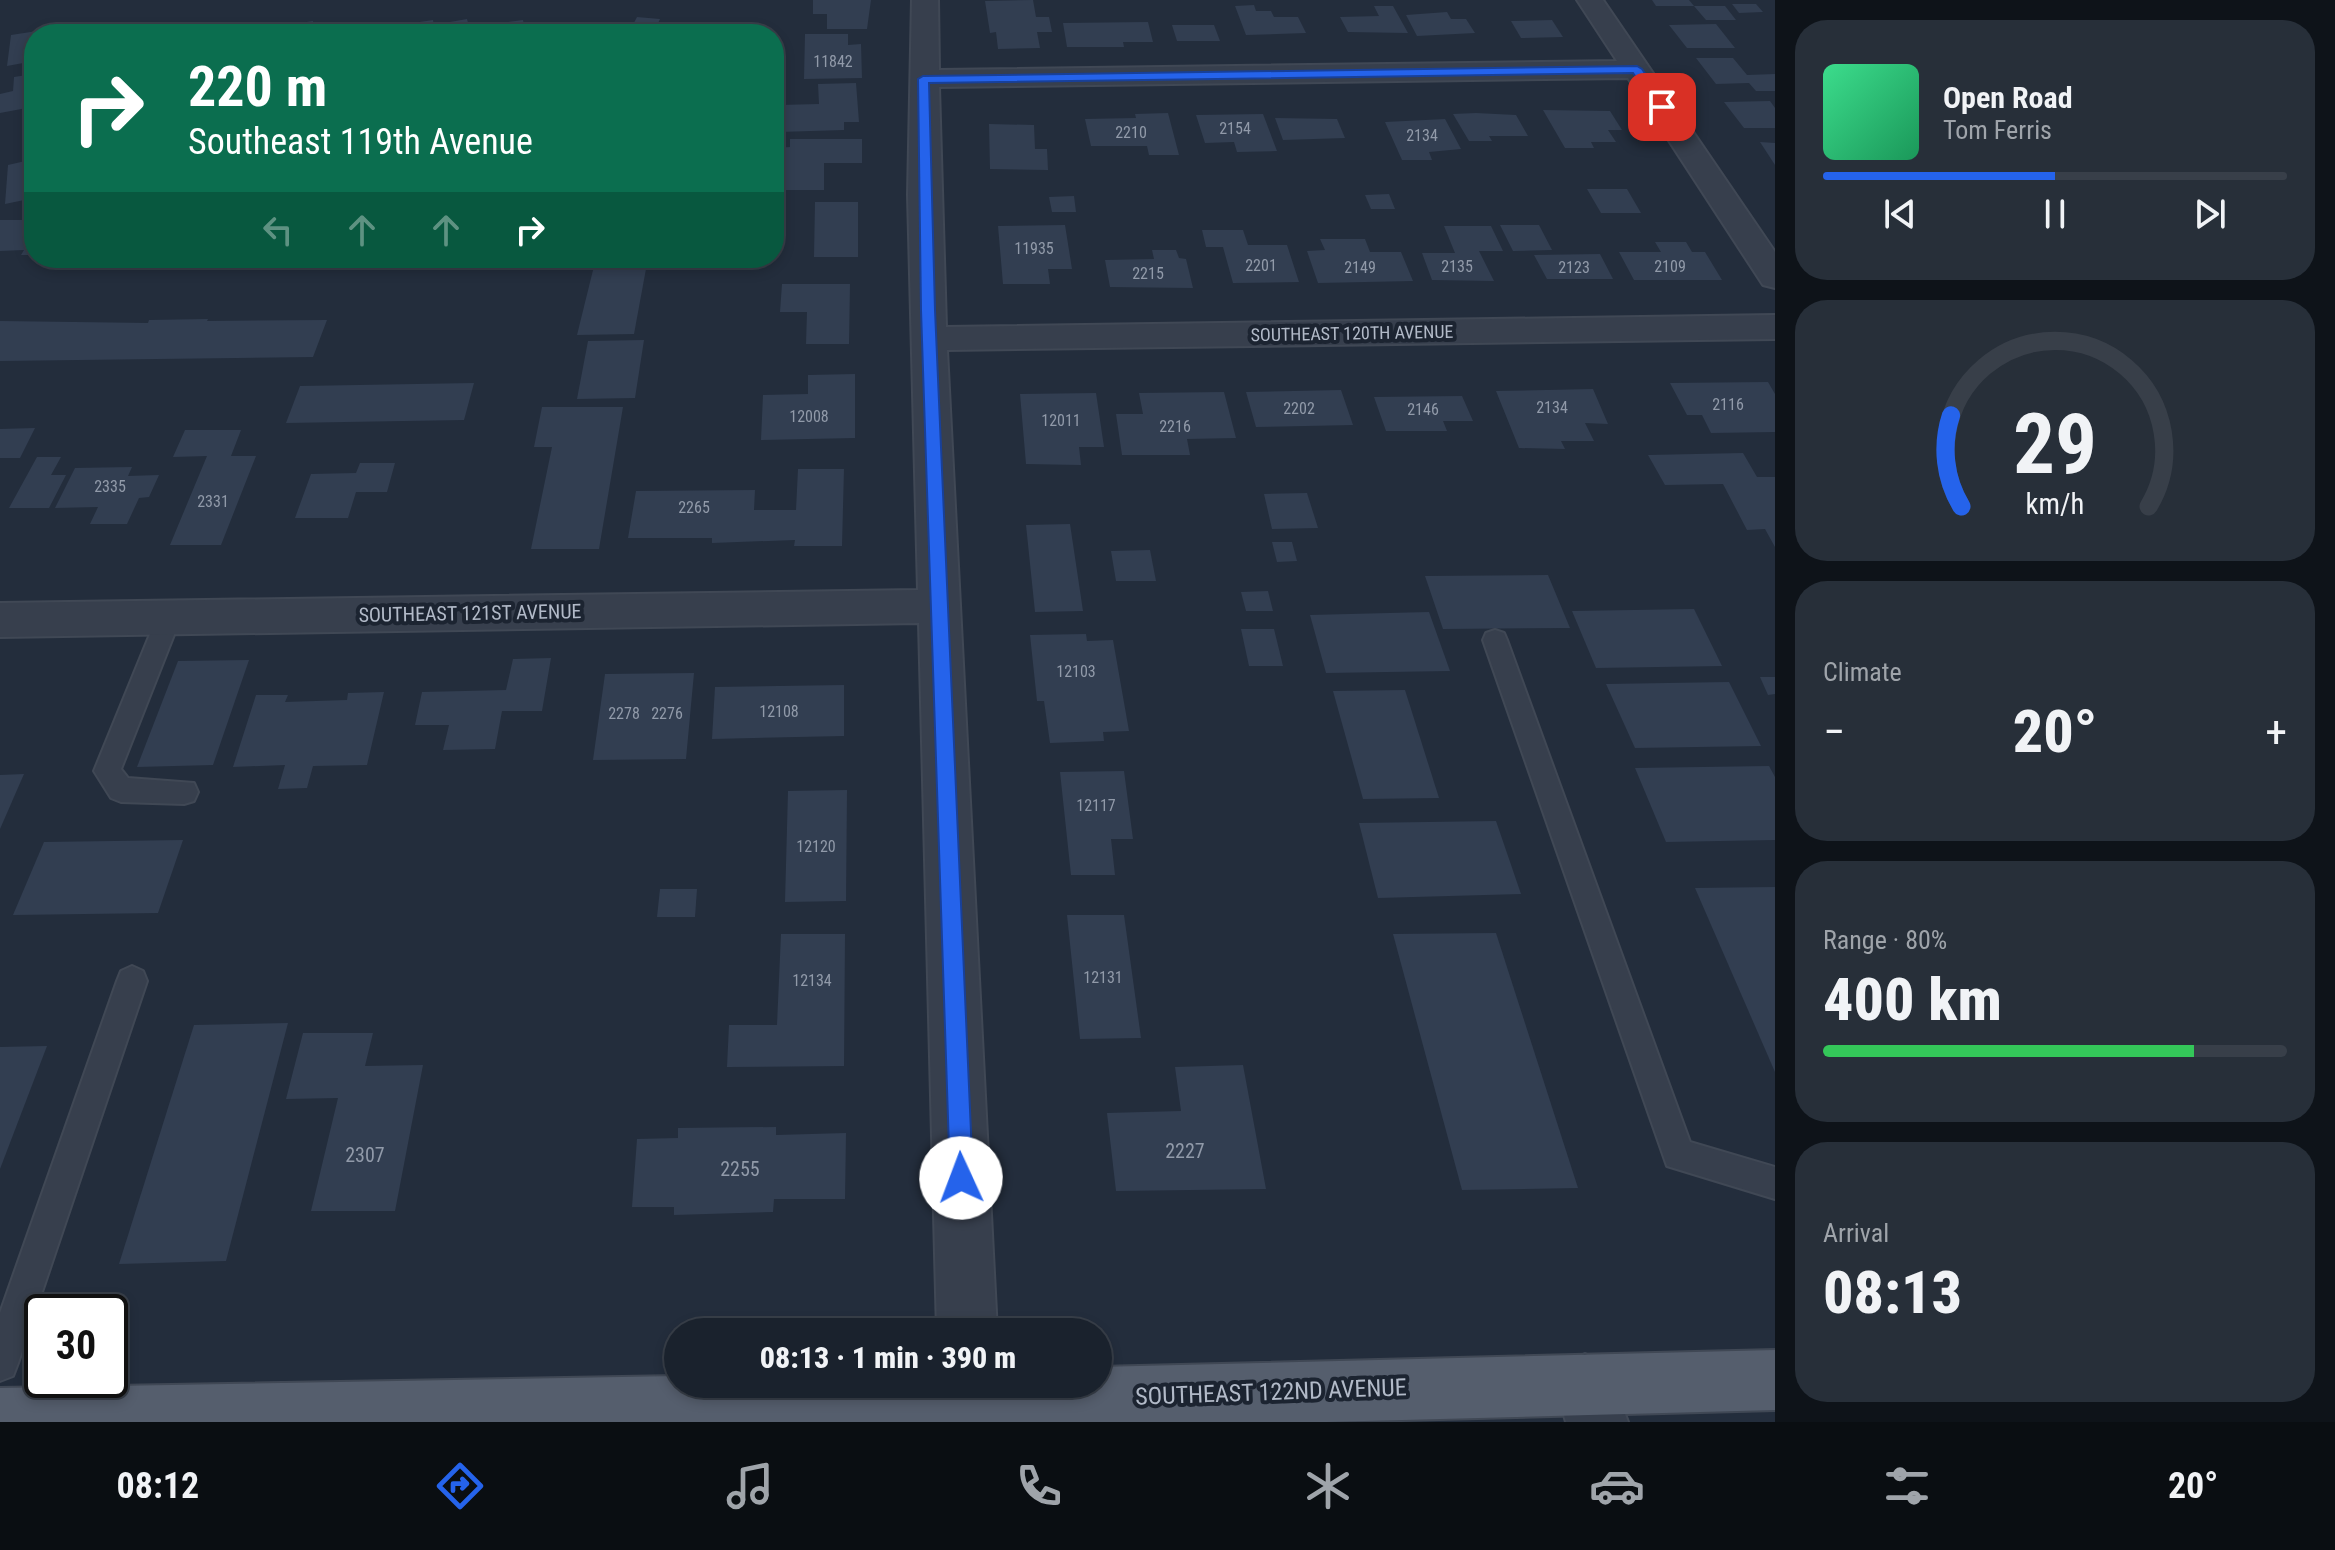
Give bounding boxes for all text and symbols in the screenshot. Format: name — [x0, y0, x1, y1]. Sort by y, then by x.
house number: 11842 — [813, 52, 853, 71]
text: 220 m — [188, 54, 327, 120]
icon: right — [56, 56, 160, 160]
pin — [1628, 73, 1696, 141]
text: Open Road — [1943, 80, 2073, 115]
icon: arrive — [1640, 85, 1684, 129]
text: Tom Ferris — [1943, 115, 2052, 145]
house number: 2154 — [1219, 119, 1251, 138]
text: Southeast 119th Avenue — [188, 121, 533, 163]
house number: 2210 — [1115, 123, 1147, 142]
house number: 2134 — [1406, 126, 1438, 145]
icon: previous — [1878, 192, 1922, 236]
icon: pause — [2033, 192, 2077, 236]
icon: next — [2188, 192, 2232, 236]
icon: left — [256, 208, 300, 252]
icon: ahead — [340, 208, 384, 252]
icon: ahead — [424, 208, 468, 252]
icon: right — [508, 208, 552, 252]
house number: 11935 — [1014, 239, 1054, 258]
house number: 2201 — [1245, 256, 1277, 275]
house number: 2135 — [1441, 257, 1473, 276]
house number: 2109 — [1654, 257, 1686, 276]
house number: 2149 — [1344, 258, 1376, 277]
house number: 2123 — [1558, 258, 1590, 277]
house number: 2215 — [1132, 264, 1164, 283]
street label: SOUTHEAST 120TH AVENUE — [1250, 321, 1454, 345]
house number: 2116 — [1712, 395, 1744, 414]
text: 29 — [2013, 395, 2097, 492]
house number: 2134 — [1536, 398, 1568, 417]
house number: 2202 — [1283, 399, 1315, 418]
house number: 2146 — [1407, 400, 1439, 419]
house number: 12008 — [789, 407, 829, 426]
house number: 12011 — [1041, 411, 1081, 430]
house number: 2216 — [1159, 417, 1191, 436]
house number: 2335 — [94, 477, 126, 496]
text: km/h — [2026, 487, 2084, 521]
house number: 2331 — [197, 492, 229, 511]
house number: 2265 — [678, 498, 710, 517]
street label: SOUTHEAST 121ST AVENUE — [358, 599, 582, 627]
text: Climate — [1823, 657, 1902, 687]
house number: 12103 — [1056, 662, 1096, 681]
text: 20° — [2013, 696, 2097, 767]
house number: 12108 — [759, 702, 799, 721]
house number: 2278 — [608, 704, 640, 723]
house number: 2276 — [651, 704, 683, 723]
text: − — [1823, 706, 1845, 758]
text: + — [2265, 706, 2287, 758]
house number: 12117 — [1076, 796, 1116, 815]
house number: 12120 — [796, 837, 836, 856]
text: Range · 80% — [1823, 925, 1947, 955]
text: 400 km — [1823, 964, 2002, 1035]
house number: 12131 — [1083, 968, 1123, 987]
house number: 12134 — [792, 971, 832, 990]
position arrow — [919, 1136, 1003, 1220]
house number: 2227 — [1165, 1139, 1205, 1163]
house number: 2307 — [345, 1143, 385, 1167]
house number: 2255 — [720, 1157, 760, 1181]
text: Arrival — [1823, 1218, 1889, 1248]
text: 08:13 — [1823, 1257, 1962, 1328]
speed limit sign: 30 — [24, 1294, 128, 1398]
text: 08:13 · 1 min · 390 m — [760, 1340, 1016, 1375]
street label: SOUTHEAST 122ND AVENUE — [1135, 1373, 1407, 1411]
icon: directions — [432, 1458, 488, 1514]
icon: music — [722, 1458, 778, 1514]
icon: phone — [1011, 1458, 1067, 1514]
icon: climate — [1300, 1458, 1356, 1514]
icon: car — [1589, 1458, 1645, 1514]
icon: filters — [1879, 1458, 1935, 1514]
text: 08:12 — [117, 1465, 199, 1507]
text: 20° — [2168, 1465, 2218, 1507]

